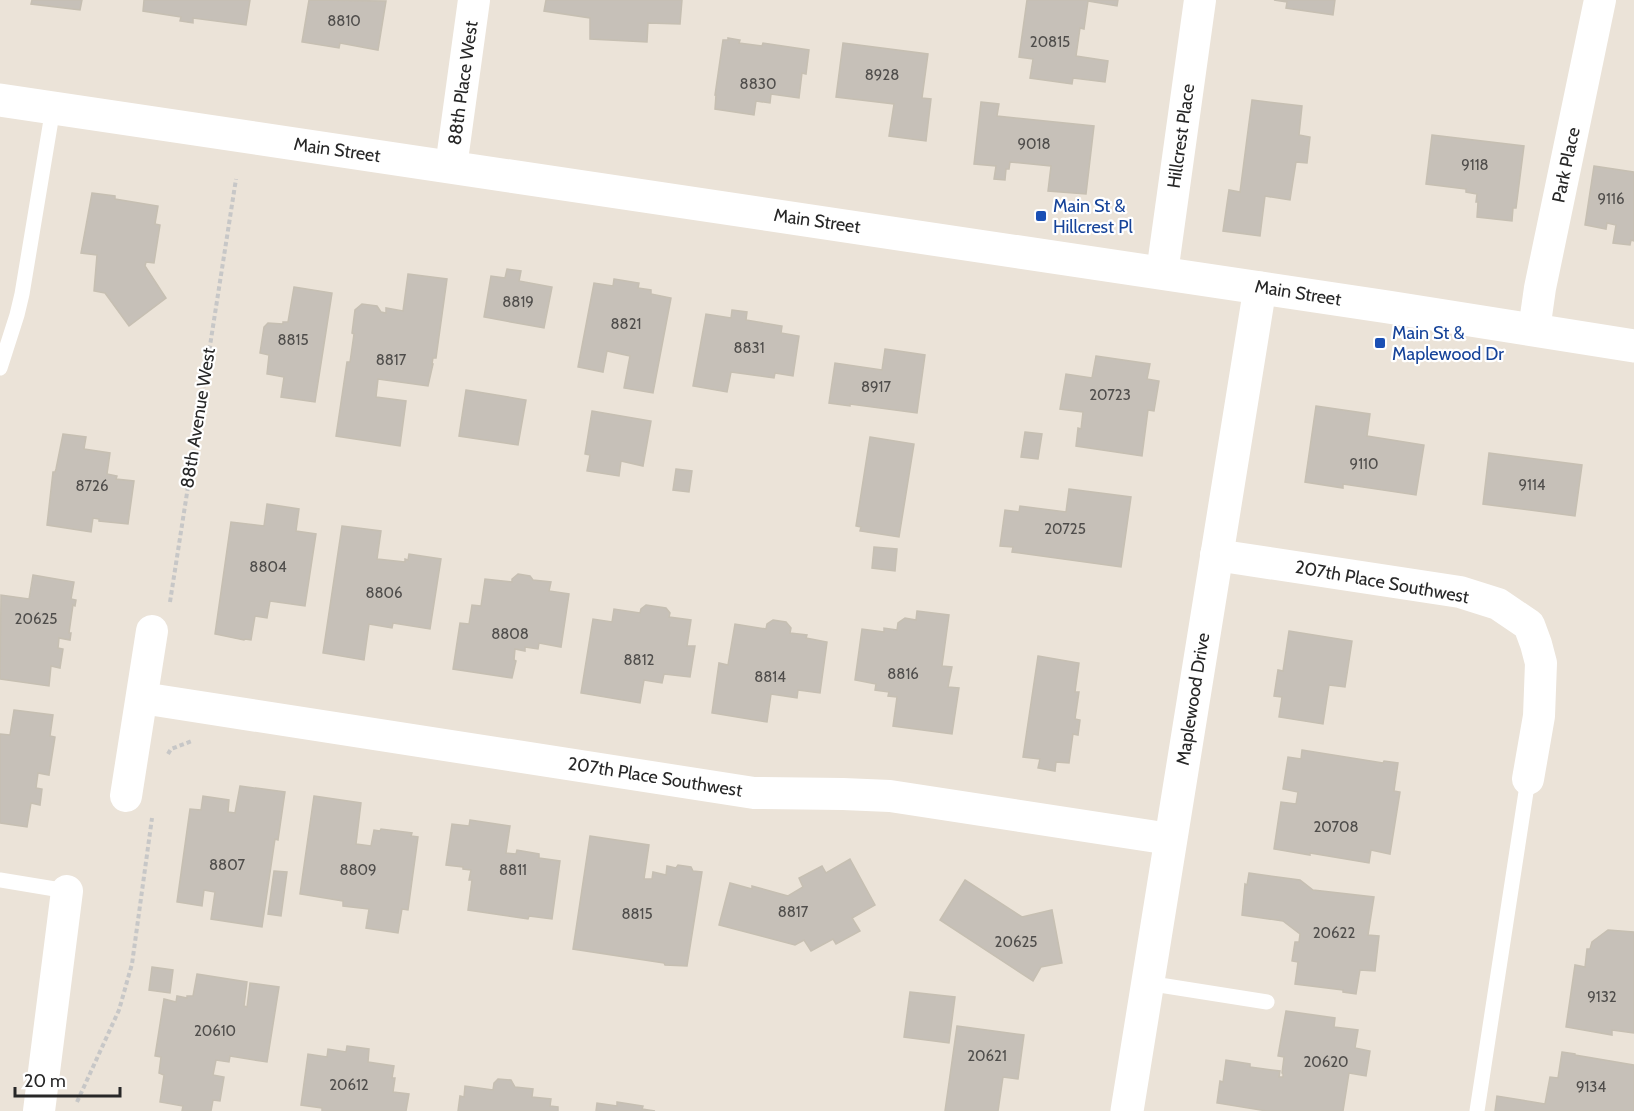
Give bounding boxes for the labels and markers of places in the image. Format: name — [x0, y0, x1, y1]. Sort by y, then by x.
place label: Main St & Hillcrest Pl — [1053, 195, 1133, 238]
marker: Main St & Hillcrest Pl — [1034, 209, 1048, 223]
place label: Main St & Maplewood Dr — [1392, 322, 1504, 365]
marker: Main St & Maplewood Dr — [1373, 336, 1387, 350]

